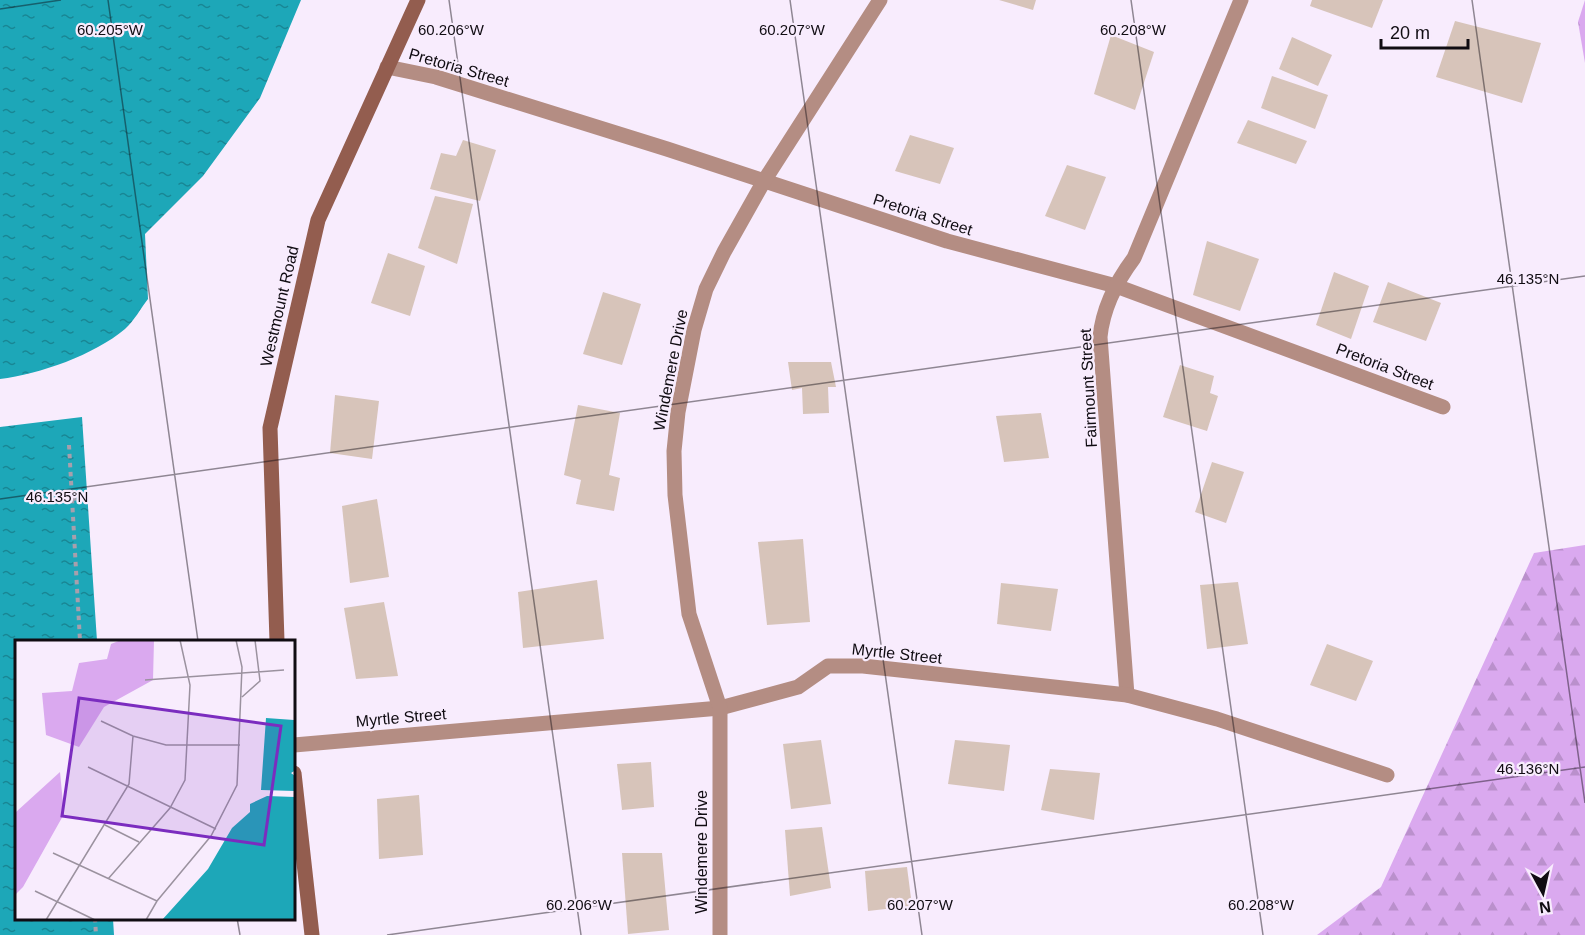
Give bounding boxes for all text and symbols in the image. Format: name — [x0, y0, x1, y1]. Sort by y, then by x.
scale bar — [1381, 12, 1468, 50]
text: 60.205°W — [77, 21, 144, 38]
text: 60.206°W — [418, 21, 485, 38]
text: 60.207°W — [759, 21, 826, 38]
text: 60.208°W — [1100, 21, 1167, 38]
text: 20 m — [1390, 23, 1430, 43]
street label: Pretoria Street — [407, 45, 511, 90]
street label: Pretoria Street — [871, 190, 975, 239]
street label: Westmount Road — [257, 244, 302, 368]
text: 46.135°N — [1497, 270, 1559, 287]
street label: Windemere Drive — [650, 308, 691, 432]
street label: Fairmount Street — [1077, 327, 1100, 448]
street label: Pretoria Street — [1334, 340, 1437, 393]
text: 46.135°N — [26, 488, 88, 505]
inset map — [15, 640, 296, 920]
street label: Myrtle Street — [851, 640, 943, 667]
street label: Myrtle Street — [355, 705, 448, 730]
text: 46.136°N — [1497, 760, 1559, 777]
street label: Windemere Drive — [693, 790, 710, 914]
north arrow — [1513, 863, 1573, 923]
text: 60.206°W — [546, 896, 613, 913]
text: 60.207°W — [887, 896, 954, 913]
text: 60.208°W — [1228, 896, 1295, 913]
text: N — [1538, 898, 1552, 917]

